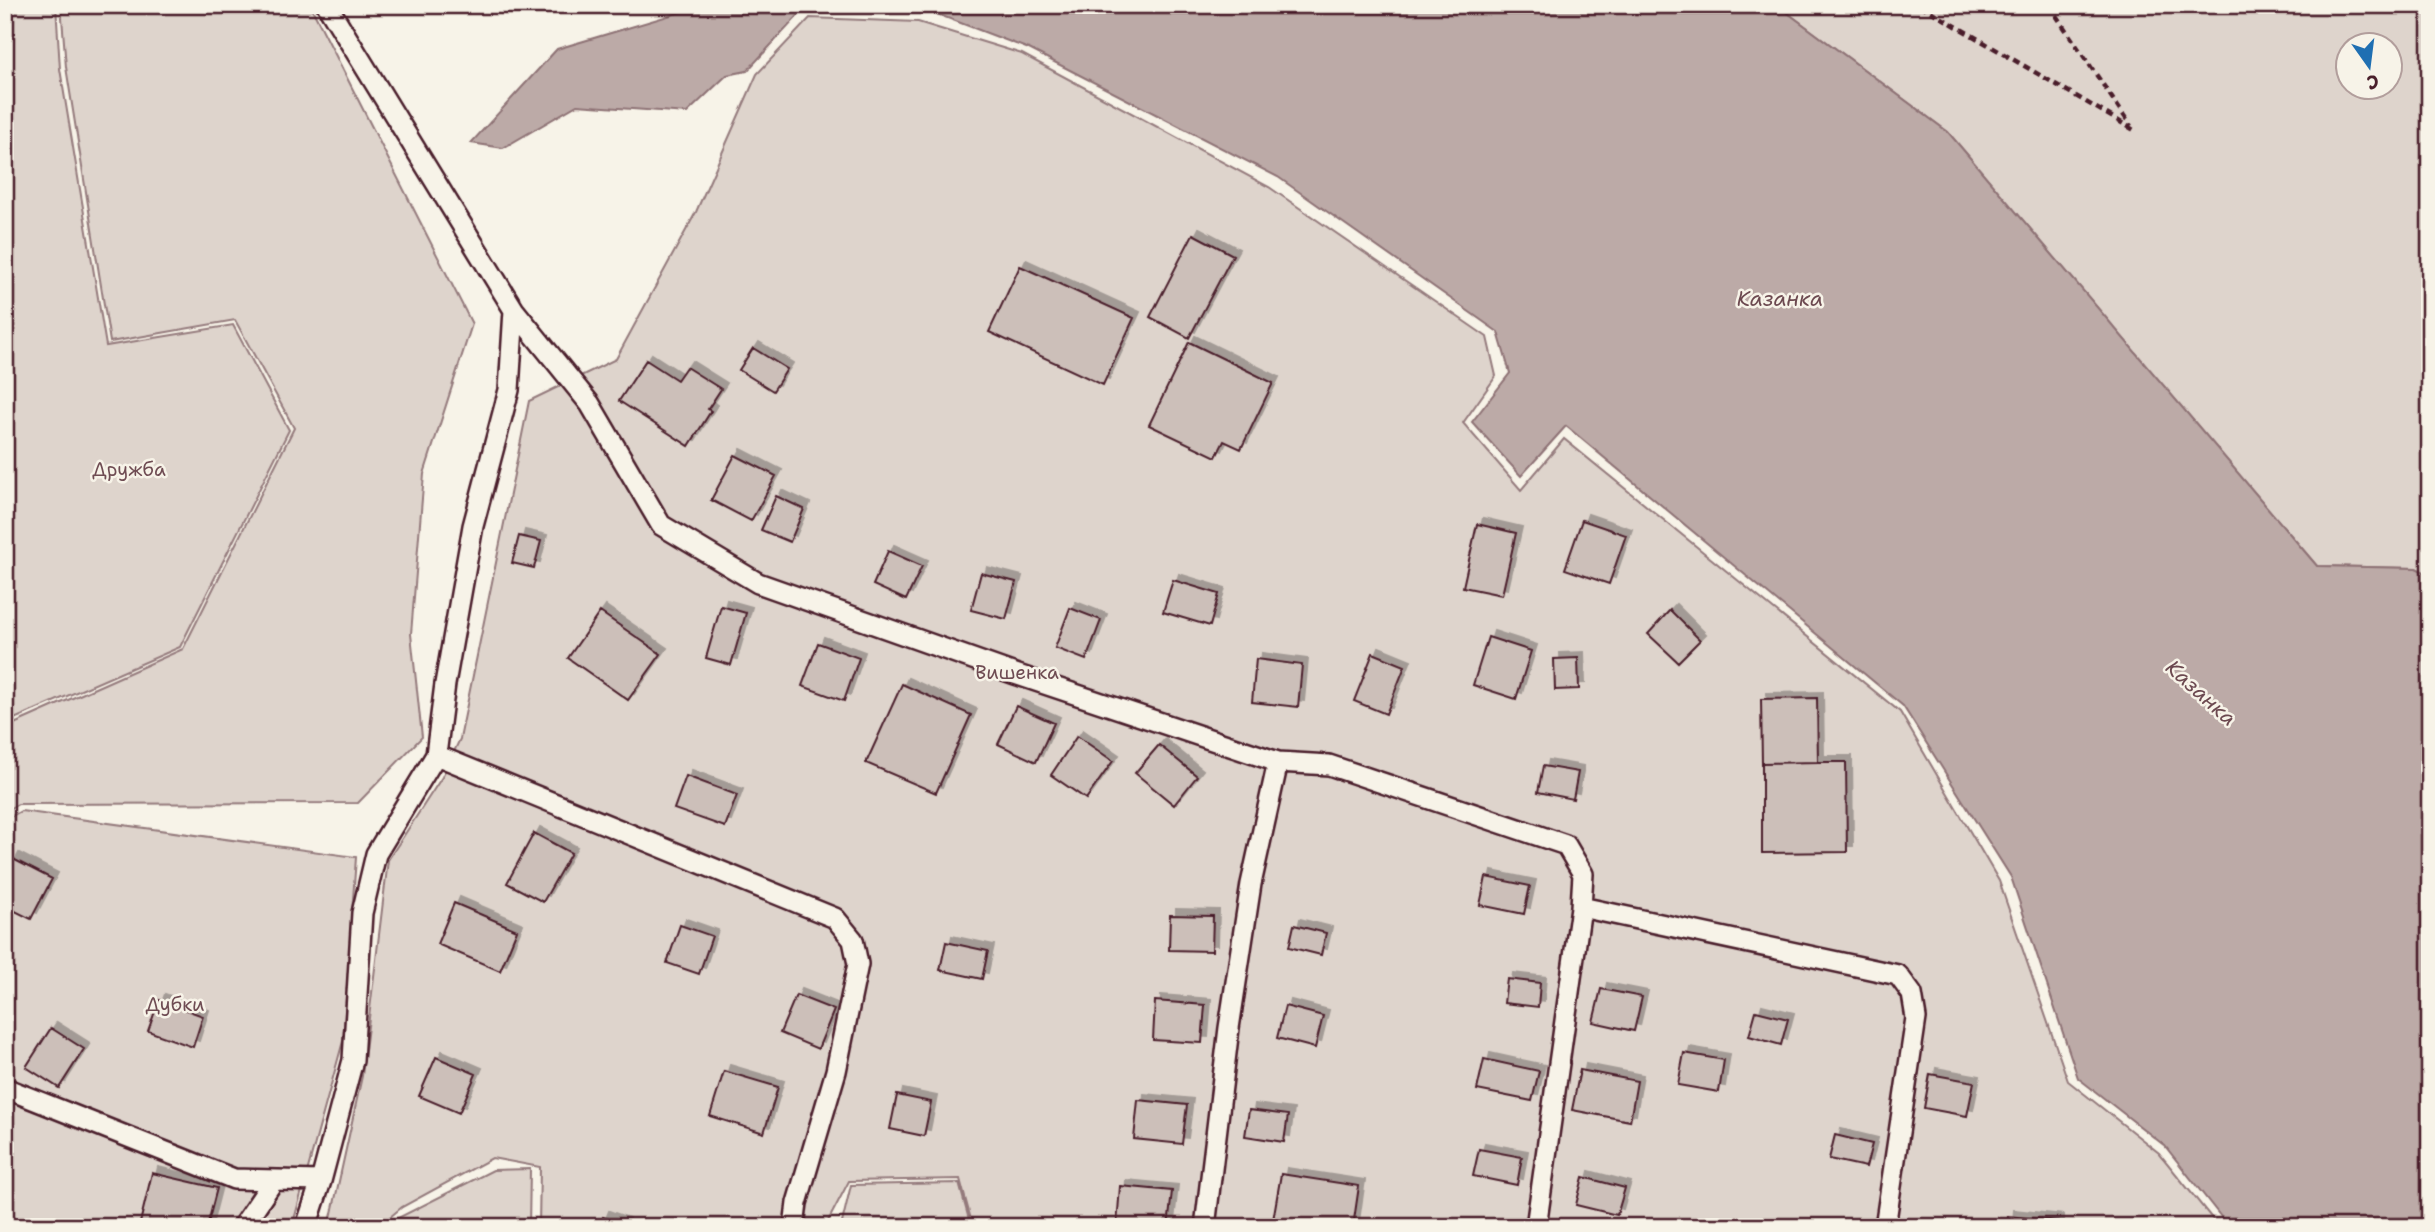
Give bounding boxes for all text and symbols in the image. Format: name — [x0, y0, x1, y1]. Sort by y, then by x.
north arrow — [2334, 32, 2404, 102]
text: С — [2364, 68, 2382, 96]
water label: Казанка — [1737, 285, 1823, 313]
park label: Дружба — [92, 457, 166, 482]
water label: Казанка — [2160, 654, 2242, 732]
park label: Вишенка — [975, 660, 1059, 685]
park label: Дубки — [146, 992, 205, 1017]

